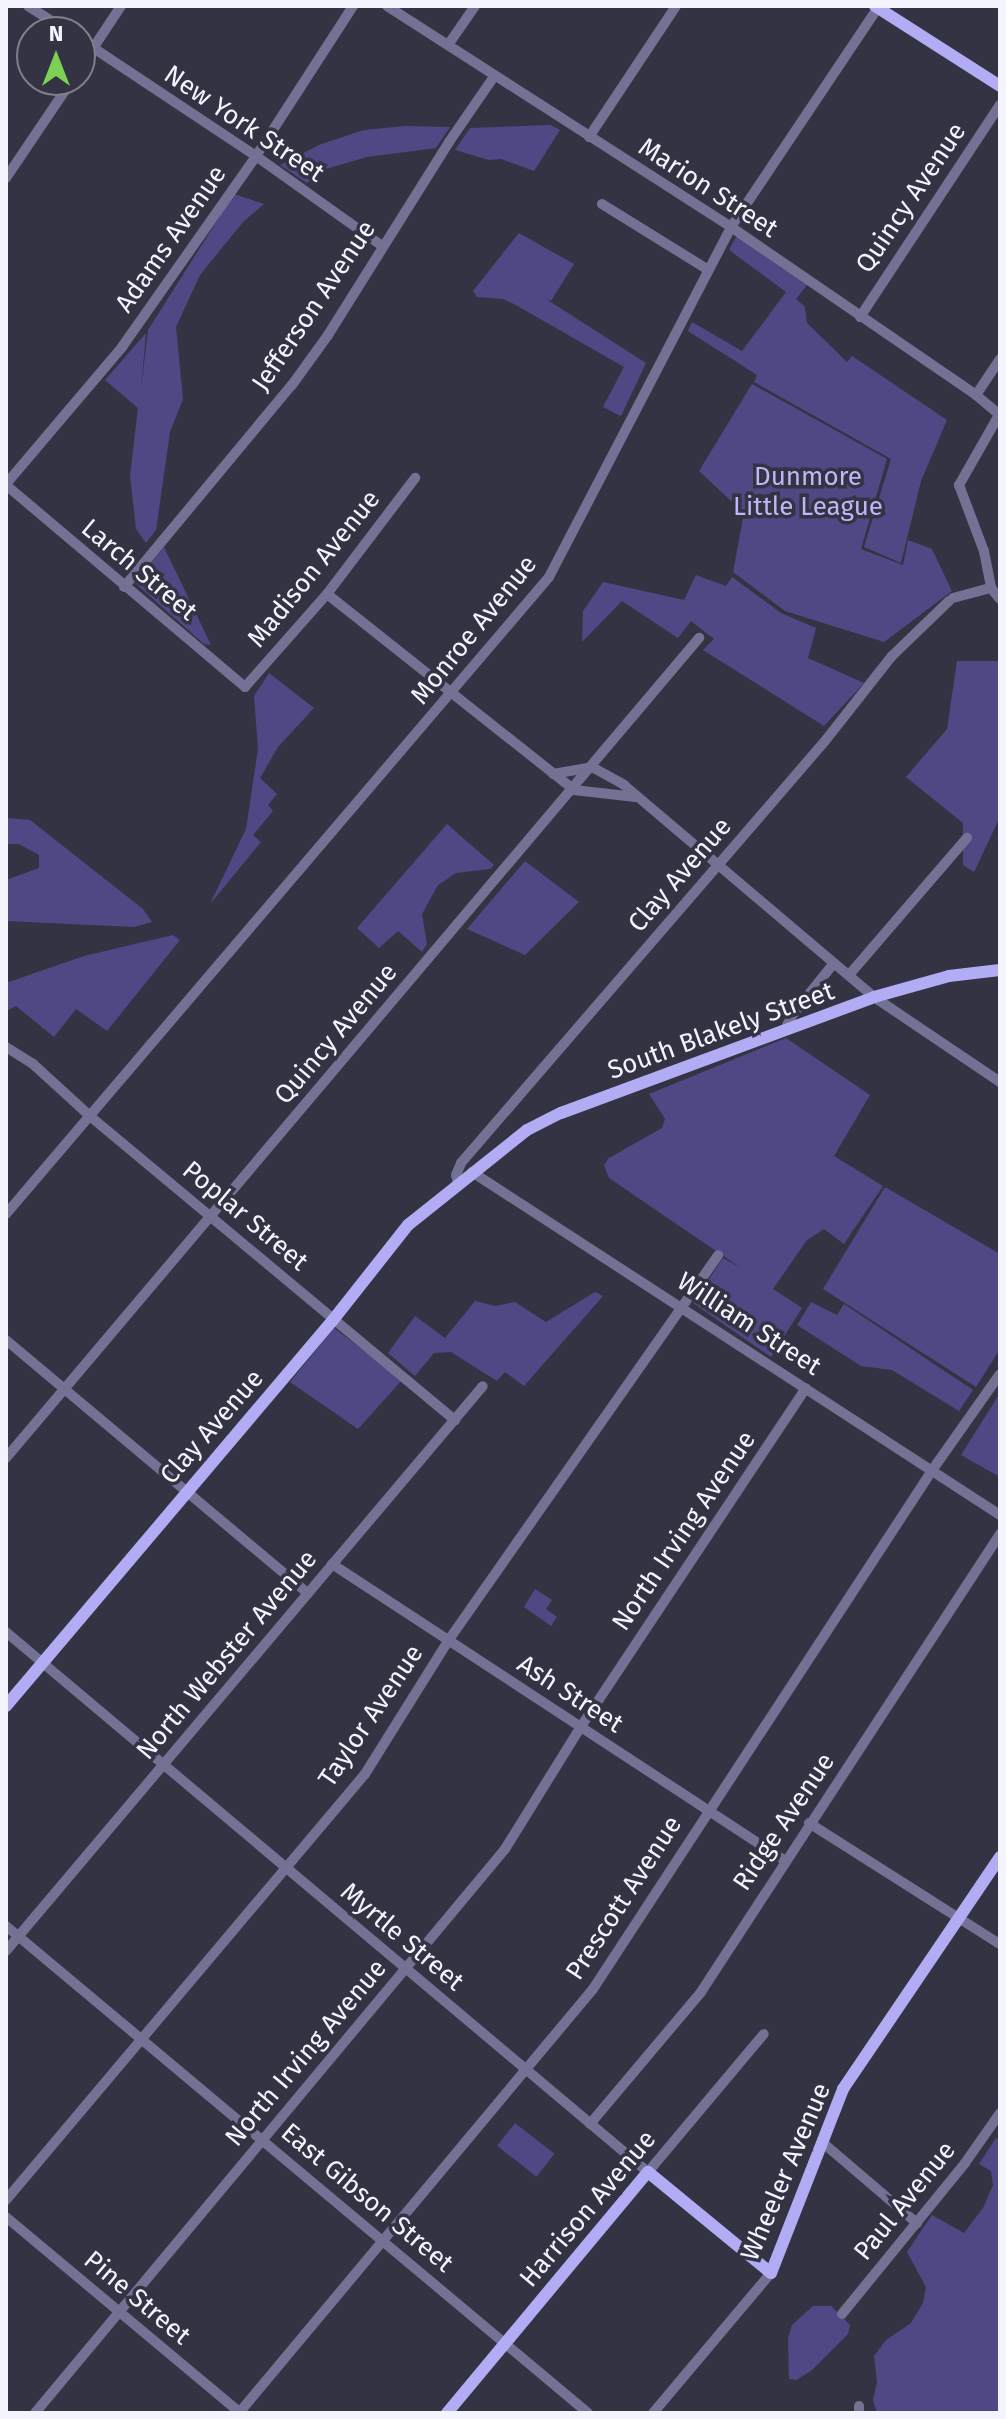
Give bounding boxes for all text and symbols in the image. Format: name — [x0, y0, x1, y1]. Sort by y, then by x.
north arrow — [16, 16, 96, 96]
text: N — [49, 20, 63, 47]
street label: New York Street — [158, 59, 330, 189]
street label: Quincy Avenue — [849, 117, 973, 279]
street label: Marion Street — [633, 131, 783, 245]
street label: Adams Avenue — [109, 160, 233, 318]
street label: Jefferson Avenue — [245, 215, 383, 397]
park label: Dunmore Little League — [733, 461, 883, 522]
street label: Madison Avenue — [241, 484, 387, 654]
street label: Larch Street — [75, 513, 203, 627]
street label: Monroe Avenue — [404, 549, 544, 711]
street label: Clay Avenue — [622, 811, 738, 939]
street label: Quincy Avenue — [268, 957, 404, 1111]
street label: South Blakely Street — [604, 976, 838, 1086]
street label: Poplar Street — [176, 1155, 314, 1277]
street label: William Street — [671, 1266, 827, 1382]
street label: Clay Avenue — [154, 1363, 270, 1491]
street label: North Irving Avenue — [606, 1425, 762, 1637]
street label: North Webster Avenue — [130, 1544, 324, 1766]
street label: Taylor Avenue — [312, 1639, 430, 1793]
street label: Ash Street — [511, 1648, 629, 1740]
street label: Ridge Avenue — [727, 1747, 841, 1897]
street label: Prescott Avenue — [559, 1810, 689, 1986]
street label: Myrtle Street — [334, 1876, 470, 1998]
street label: North Irving Avenue — [219, 1953, 393, 2153]
street label: Wheeler Avenue — [735, 2078, 837, 2266]
street label: East Gibson Street — [275, 2117, 459, 2279]
street label: Harrison Avenue — [513, 2124, 663, 2294]
street label: Paul Avenue — [848, 2135, 962, 2267]
street label: Pine Street — [77, 2245, 197, 2351]

